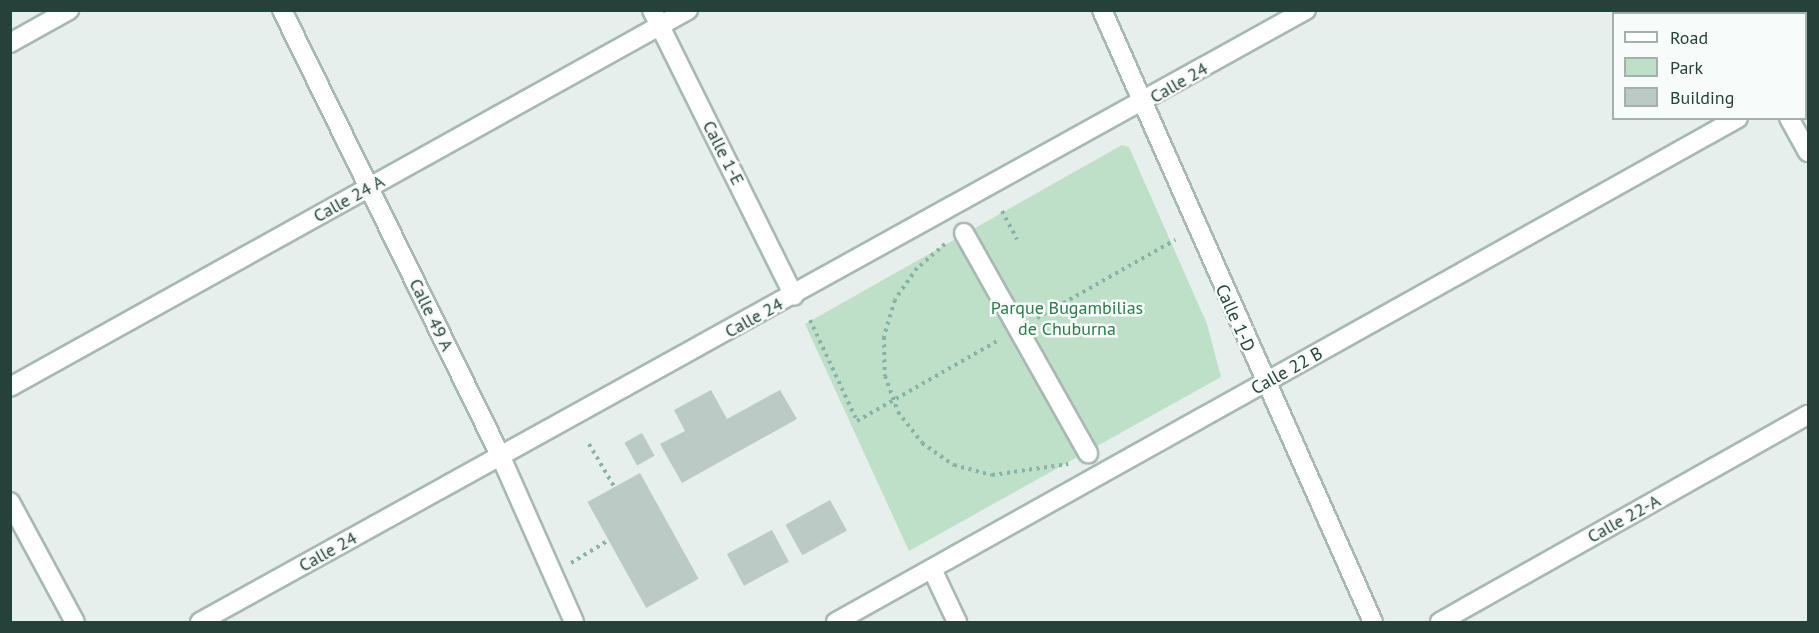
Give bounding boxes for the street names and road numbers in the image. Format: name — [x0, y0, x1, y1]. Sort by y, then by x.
street label: Calle 24 — [1146, 58, 1212, 108]
street label: Calle 1-E — [698, 117, 748, 189]
street label: Calle 24 A — [310, 171, 388, 227]
street label: Calle 49 A — [404, 275, 458, 355]
street label: Calle 1-D — [1211, 281, 1259, 355]
street label: Calle 24 — [721, 293, 787, 343]
street label: Calle 22 B — [1248, 343, 1326, 399]
street label: Calle 22-A — [1584, 490, 1664, 548]
street label: Calle 24 — [295, 527, 361, 577]

